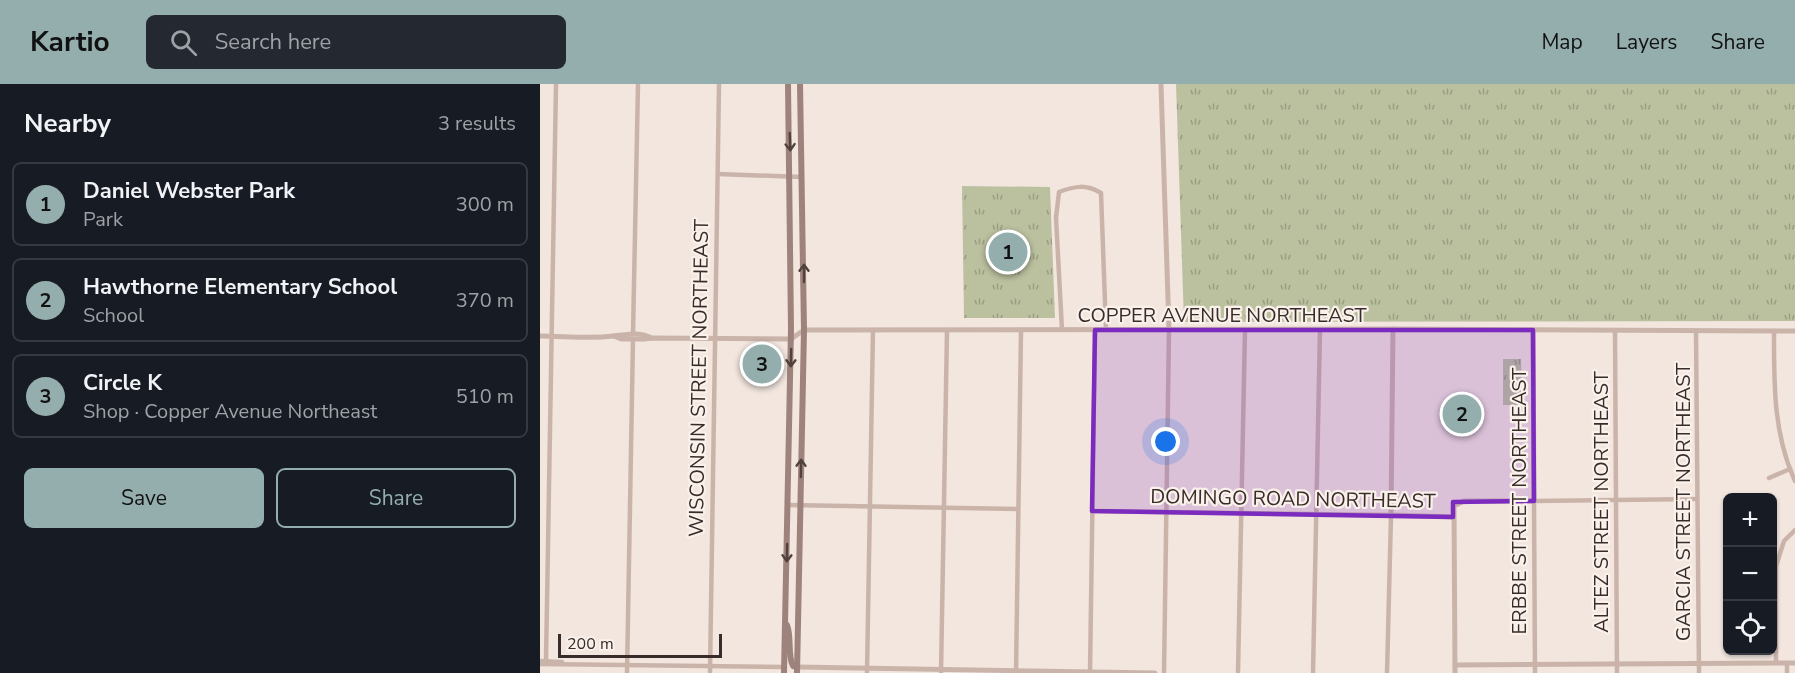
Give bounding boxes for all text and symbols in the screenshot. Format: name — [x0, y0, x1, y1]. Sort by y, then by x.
search box — [146, 15, 566, 69]
text: Kartio — [30, 23, 110, 61]
icon: search — [167, 26, 200, 59]
text: Search here — [215, 27, 331, 57]
text: Map — [1541, 28, 1583, 56]
text: Layers — [1616, 28, 1677, 56]
text: Share — [1710, 28, 1765, 56]
text: Nearby — [24, 106, 111, 141]
text: 3 results — [438, 110, 516, 137]
one-way arrow — [784, 132, 795, 152]
text: Daniel Webster Park — [83, 176, 295, 206]
text: 1 — [40, 191, 52, 218]
text: 300 m — [456, 191, 514, 218]
text: Park — [83, 206, 123, 233]
street label: WISCONSIN STREET NORTHEAST — [683, 219, 715, 537]
pin: 1 — [988, 230, 1028, 274]
one-way arrow — [798, 263, 809, 283]
text: Hawthorne Elementary School — [83, 272, 397, 302]
text: 2 — [40, 287, 52, 314]
text: 370 m — [456, 287, 514, 314]
text: School — [83, 302, 144, 329]
street label: COPPER AVENUE NORTHEAST — [1077, 302, 1367, 329]
pin: 3 — [742, 342, 782, 386]
one-way arrow — [785, 348, 796, 368]
street label: GARCIA STREET NORTHEAST — [1670, 363, 1697, 641]
text: Circle K — [83, 368, 162, 398]
street label: ERBBE STREET NORTHEAST — [1506, 368, 1533, 634]
street label: ALTEZ STREET NORTHEAST — [1588, 371, 1615, 633]
text: 3 — [40, 383, 52, 410]
text: 510 m — [456, 383, 514, 410]
pin: 2 — [1442, 392, 1482, 436]
text: Shop · Copper Avenue Northeast — [83, 398, 377, 425]
your location — [1151, 427, 1180, 456]
one-way arrow — [795, 458, 807, 478]
button: Save — [24, 468, 264, 528]
button: Share — [276, 468, 516, 528]
street label: DOMINGO ROAD NORTHEAST — [1150, 483, 1436, 515]
map controls — [1723, 493, 1777, 655]
button: + — [1723, 493, 1777, 547]
one-way arrow — [781, 543, 793, 563]
button: − — [1723, 547, 1777, 601]
button: locate — [1723, 601, 1777, 655]
scale bar — [558, 631, 722, 658]
text: 200 m — [567, 633, 614, 655]

